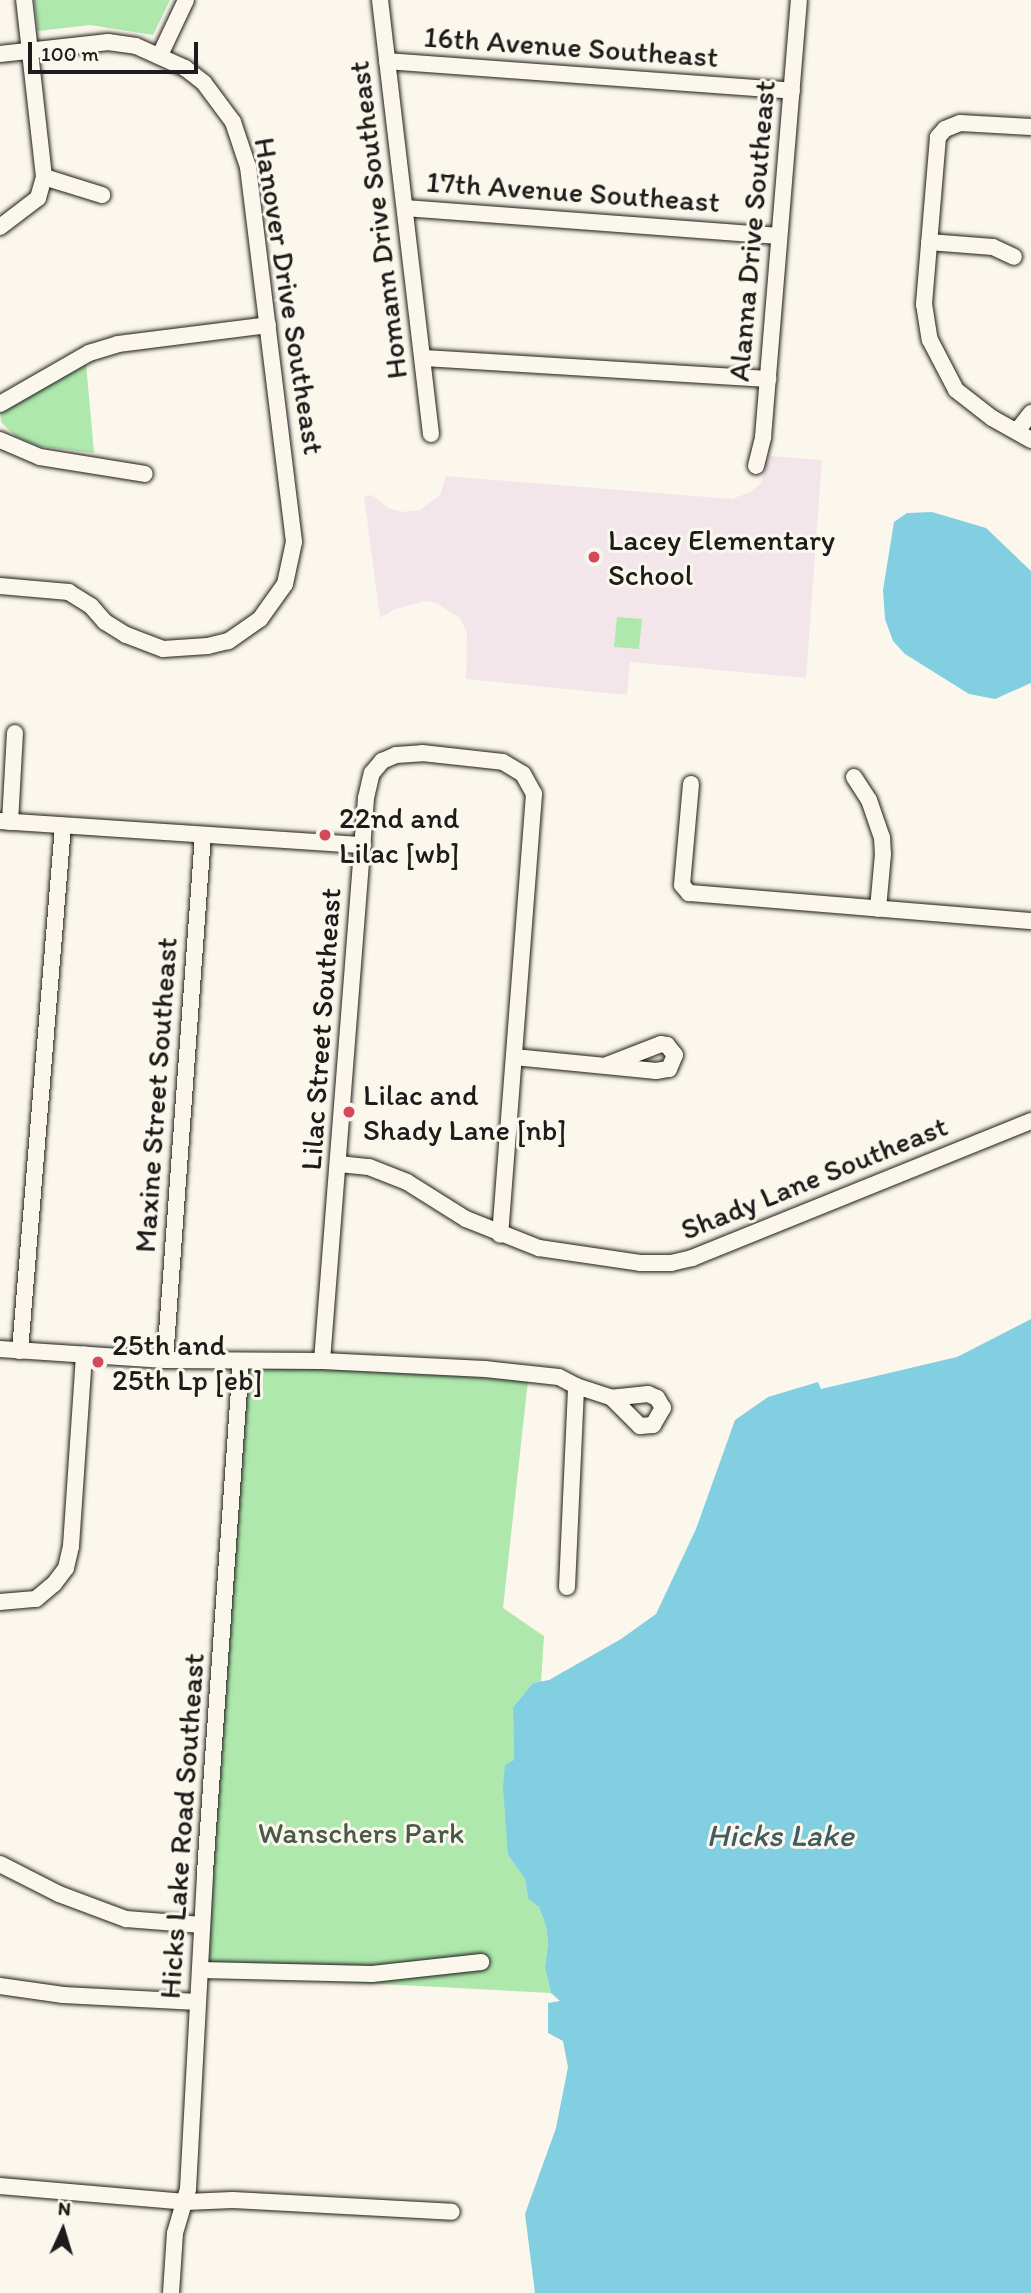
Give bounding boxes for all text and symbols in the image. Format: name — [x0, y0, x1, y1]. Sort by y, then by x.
street label: 16th Avenue Southeast — [423, 19, 719, 75]
scale bar — [32, 28, 201, 72]
text: 100 m — [41, 41, 99, 66]
street label: Homann Drive Southeast — [341, 59, 415, 381]
street label: Alanna Drive Southeast — [721, 79, 783, 383]
street label: Hanover Drive Southeast — [246, 135, 332, 457]
street label: 17th Avenue Southeast — [426, 164, 720, 220]
place label: Lacey Elementary School — [608, 522, 835, 592]
marker: Lacey Elementary School — [586, 549, 602, 565]
place label: 22nd and Lilac [wb] — [339, 800, 460, 870]
marker: 22nd and Lilac [wb] — [317, 827, 333, 843]
street label: Lilac Street Southeast — [293, 887, 349, 1171]
street label: Maxine Street Southeast — [127, 937, 185, 1253]
place label: Lilac and Shady Lane [nb] — [363, 1077, 568, 1148]
marker: Lilac and Shady Lane [nb] — [341, 1104, 357, 1120]
street label: Shady Lane Southeast — [675, 1108, 953, 1248]
place label: 25th and 25th Lp [eb] — [112, 1327, 263, 1398]
marker: 25th and 25th Lp [eb] — [90, 1354, 106, 1370]
street label: Hicks Lake Road Southeast — [152, 1652, 212, 2000]
park label: Wanschers Park — [258, 1815, 464, 1851]
water label: Hicks Lake — [706, 1816, 854, 1854]
north arrow — [28, 2195, 98, 2265]
text: N — [57, 2197, 72, 2220]

